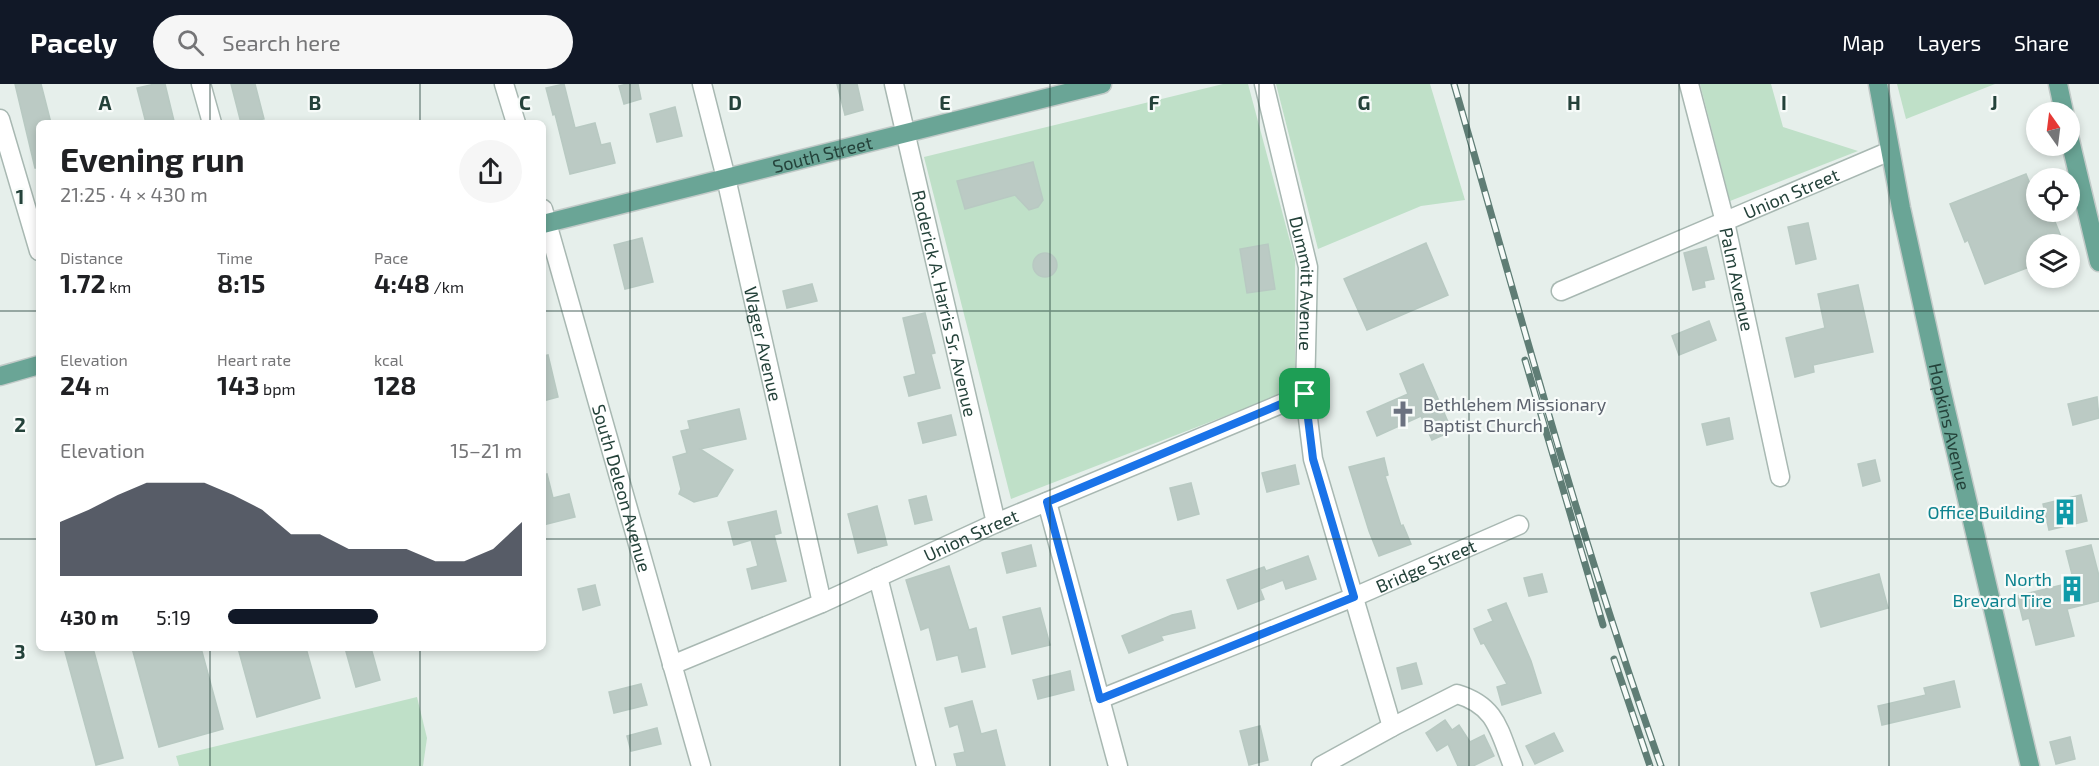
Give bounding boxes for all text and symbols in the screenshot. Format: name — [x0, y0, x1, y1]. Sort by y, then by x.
search box — [153, 15, 573, 69]
text: Pacely — [30, 25, 117, 59]
icon: search — [174, 26, 207, 59]
text: Search here — [222, 29, 341, 55]
text: Map — [1842, 30, 1884, 55]
text: Layers — [1917, 30, 1981, 55]
text: Share — [2014, 30, 2069, 55]
text: A — [98, 90, 112, 114]
text: B — [309, 90, 321, 114]
text: C — [519, 90, 531, 114]
text: D — [728, 90, 742, 114]
text: E — [939, 90, 951, 114]
text: F — [1148, 90, 1160, 114]
text: G — [1358, 90, 1370, 114]
text: H — [1567, 90, 1581, 114]
text: I — [1781, 90, 1787, 114]
text: J — [1990, 90, 1998, 114]
north arrow — [2026, 102, 2080, 156]
map controls — [2026, 102, 2080, 288]
street label: South Street — [770, 131, 875, 177]
text: Evening run — [60, 139, 245, 179]
button: share — [459, 140, 522, 203]
street label: Union Street — [1740, 163, 1842, 223]
button: locate — [2026, 168, 2080, 222]
text: 21:25 · 4 × 430 m — [60, 182, 208, 206]
text: 1 — [16, 184, 24, 208]
street label: Roderick A. Harris Sr. Avenue — [908, 188, 982, 419]
street label: Dummitt Avenue — [1285, 214, 1319, 351]
street label: Palm Avenue — [1715, 225, 1759, 333]
button: layers — [2026, 234, 2080, 288]
text: Distance — [60, 248, 123, 267]
text: Time — [217, 248, 253, 267]
text: Pace — [374, 248, 408, 267]
text: 1.72 — [60, 267, 106, 298]
text: 8:15 — [217, 267, 265, 298]
text: 4:48 — [374, 267, 430, 298]
text: km — [106, 277, 131, 296]
text: /km — [430, 277, 464, 296]
street label: Wager Avenue — [740, 284, 787, 403]
text: Elevation — [60, 350, 128, 369]
text: Heart rate — [217, 350, 291, 369]
text: kcal — [374, 350, 403, 369]
street label: Hopkins Avenue — [1925, 361, 1975, 492]
pin — [1279, 368, 1330, 419]
text: 24 — [60, 369, 92, 400]
text: 143 — [217, 369, 260, 400]
text: 128 — [374, 369, 417, 400]
icon: arrive — [1288, 377, 1321, 410]
text: m — [92, 379, 109, 398]
text: bpm — [260, 379, 296, 398]
place label: Bethlehem Missionary Baptist Church — [1423, 393, 1607, 436]
church icon: Bethlehem Missionary Baptist Church — [1388, 399, 1418, 429]
street label: South Deleon Avenue — [588, 402, 656, 574]
text: 2 — [14, 412, 26, 436]
text: Elevation — [60, 438, 145, 462]
text: 15–21 m — [450, 438, 522, 462]
building icon: Office Building — [2050, 497, 2080, 527]
place label: Office Building — [1927, 501, 2045, 523]
street label: Union Street — [920, 504, 1022, 566]
street label: Bridge Street — [1372, 534, 1479, 597]
place label: North Brevard Tire — [1952, 568, 2052, 611]
building icon: North Brevard Tire — [2057, 574, 2087, 604]
text: 430 m — [60, 605, 119, 629]
text: 5:19 — [156, 605, 191, 629]
text: 3 — [14, 639, 26, 663]

